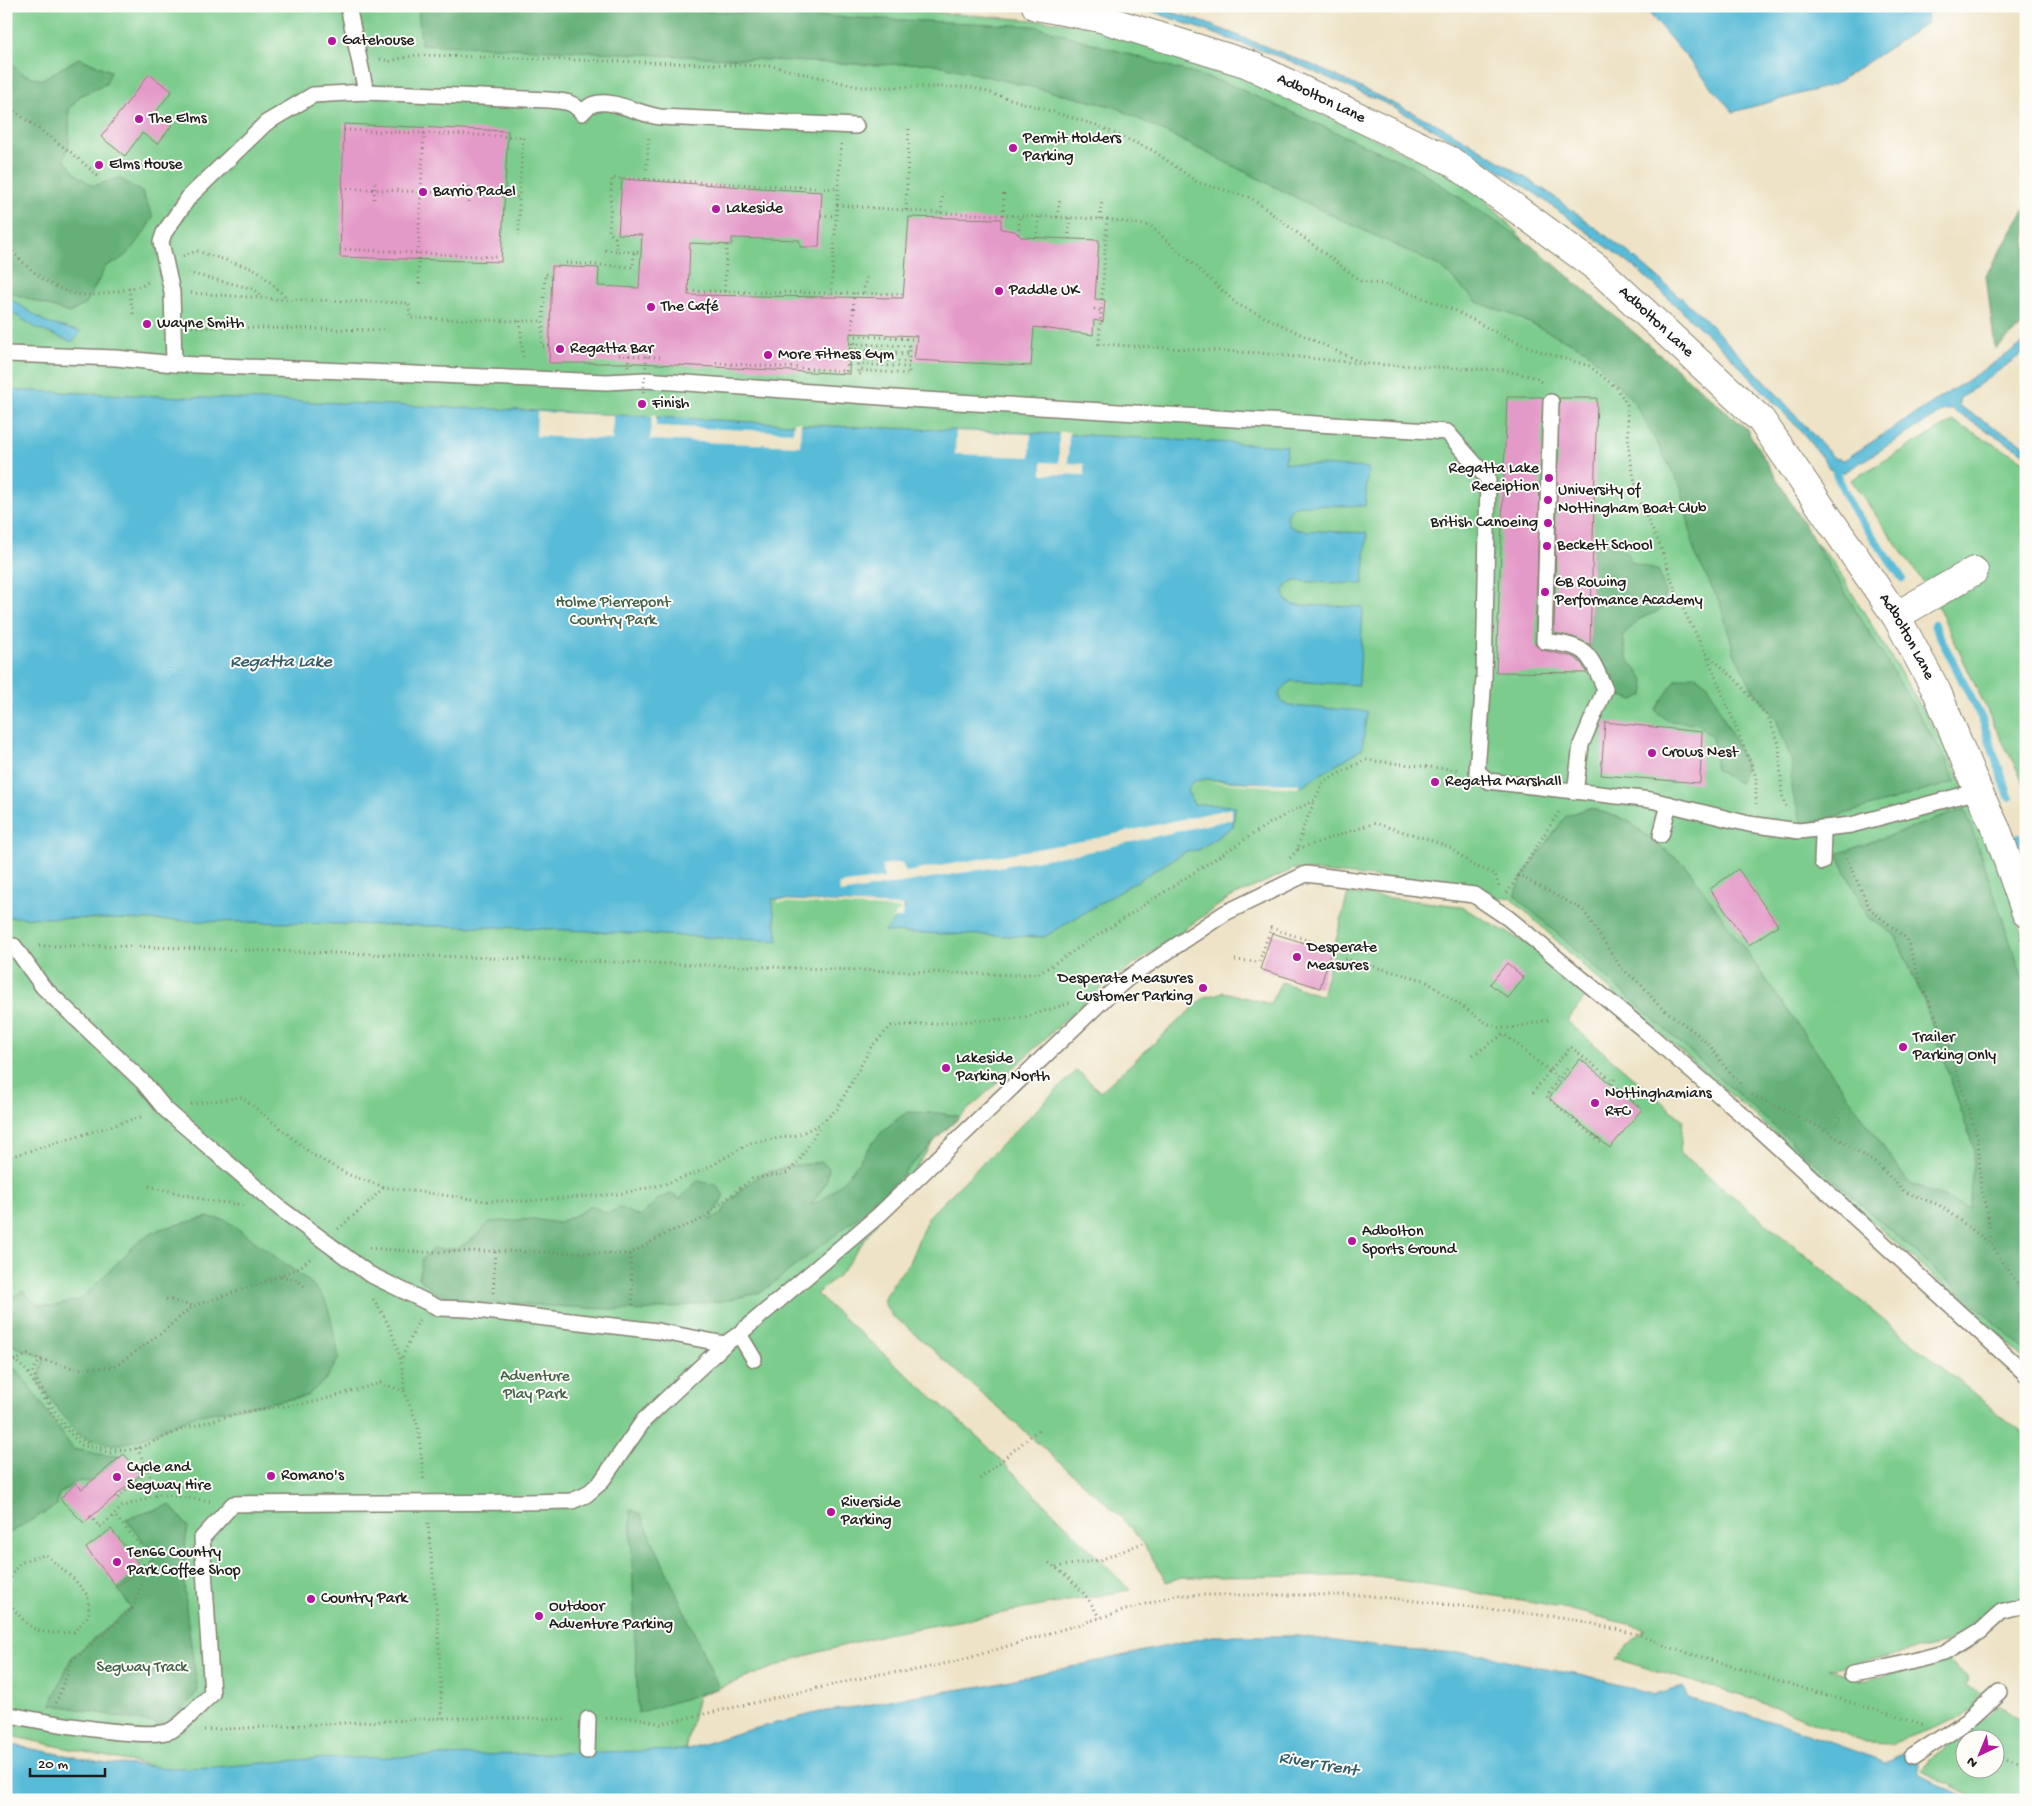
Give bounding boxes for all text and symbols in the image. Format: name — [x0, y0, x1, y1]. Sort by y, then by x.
place label: Gatehouse — [342, 32, 415, 51]
marker: Gatehouse — [326, 35, 338, 47]
street label: Adbolton Lane — [1274, 70, 1369, 128]
place label: The Elms — [148, 110, 208, 129]
marker: The Elms — [133, 113, 145, 125]
place label: Permit Holders Parking — [1022, 130, 1122, 167]
marker: Permit Holders Parking — [1007, 142, 1019, 154]
place label: Elms House — [109, 156, 183, 175]
marker: Elms House — [93, 159, 105, 171]
place label: Barrio Padel — [432, 183, 516, 202]
marker: Barrio Padel — [417, 186, 429, 198]
place label: Lakeside — [726, 200, 784, 219]
marker: Lakeside — [710, 203, 722, 215]
place label: Paddle UK — [1008, 282, 1081, 301]
street label: Adbolton Lane — [1614, 283, 1698, 362]
marker: Paddle UK — [993, 285, 1005, 297]
place label: The Café — [660, 298, 719, 317]
marker: The Café — [645, 301, 657, 313]
place label: Wayne Smith — [157, 315, 245, 334]
marker: Wayne Smith — [141, 318, 153, 330]
place label: Regatta Bar — [570, 340, 654, 359]
marker: Regatta Bar — [554, 343, 566, 355]
place label: More Fitness Gym — [778, 346, 895, 365]
marker: More Fitness Gym — [762, 349, 774, 361]
place label: Finish — [651, 395, 690, 414]
marker: Finish — [636, 398, 648, 410]
place label: Regatta Lake Receiption — [1449, 460, 1540, 497]
marker: Regatta Lake Receiption — [1543, 472, 1555, 484]
place label: University of Nottingham Boat Club — [1558, 482, 1707, 519]
marker: University of Nottingham Boat Club — [1542, 494, 1554, 506]
place label: British Canoeing — [1430, 514, 1538, 533]
marker: British Canoeing — [1542, 517, 1554, 529]
place label: Beckett School — [1556, 537, 1653, 556]
marker: Beckett School — [1541, 540, 1553, 552]
place label: GB Rowing Performance Academy — [1554, 574, 1703, 611]
marker: GB Rowing Performance Academy — [1539, 586, 1551, 598]
street label: Adbolton Lane — [1874, 590, 1939, 684]
park label: Holme Pierrepont Country Park — [556, 594, 672, 631]
water label: Regatta Lake — [230, 652, 333, 673]
place label: Crows Nest — [1662, 744, 1739, 763]
marker: Crows Nest — [1646, 747, 1658, 759]
place label: Regatta Marshall — [1445, 773, 1561, 792]
marker: Regatta Marshall — [1429, 776, 1441, 788]
place label: Desperate Measures — [1306, 939, 1378, 976]
marker: Desperate Measures — [1291, 951, 1303, 963]
place label: Desperate Measures Customer Parking — [1057, 970, 1194, 1007]
marker: Desperate Measures Customer Parking — [1197, 982, 1209, 994]
place label: Trailer Parking Only — [1912, 1029, 1996, 1066]
marker: Trailer Parking Only — [1897, 1041, 1909, 1053]
place label: Lakeside Parking North — [955, 1050, 1050, 1087]
marker: Lakeside Parking North — [940, 1062, 952, 1074]
place label: Nottinghamians RFC — [1605, 1085, 1713, 1122]
marker: Nottinghamians RFC — [1589, 1097, 1601, 1109]
place label: Adbolton Sports Ground — [1362, 1223, 1458, 1260]
marker: Adbolton Sports Ground — [1346, 1235, 1358, 1247]
park label: Adventure Play Park — [500, 1368, 571, 1405]
place label: Cycle and Segway Hire — [127, 1459, 212, 1496]
place label: Romano's — [281, 1467, 345, 1486]
marker: Romano's — [265, 1470, 277, 1482]
marker: Cycle and Segway Hire — [111, 1471, 123, 1483]
place label: Riverside Parking — [840, 1494, 902, 1531]
marker: Riverside Parking — [825, 1506, 837, 1518]
place label: Ten66 Country Park Coffee Shop — [126, 1544, 241, 1581]
marker: Ten66 Country Park Coffee Shop — [111, 1556, 123, 1568]
place label: Country Park — [321, 1590, 409, 1609]
marker: Country Park — [305, 1593, 317, 1605]
place label: Outdoor Adventure Parking — [549, 1598, 673, 1635]
marker: Outdoor Adventure Parking — [533, 1610, 545, 1622]
park label: Segway Track — [97, 1659, 189, 1678]
north arrow — [1954, 1728, 2004, 1778]
scale bar — [30, 1746, 105, 1778]
water label: River Trent — [1277, 1748, 1363, 1783]
text: N — [1964, 1752, 1982, 1771]
text: 20 m — [38, 1756, 68, 1774]

